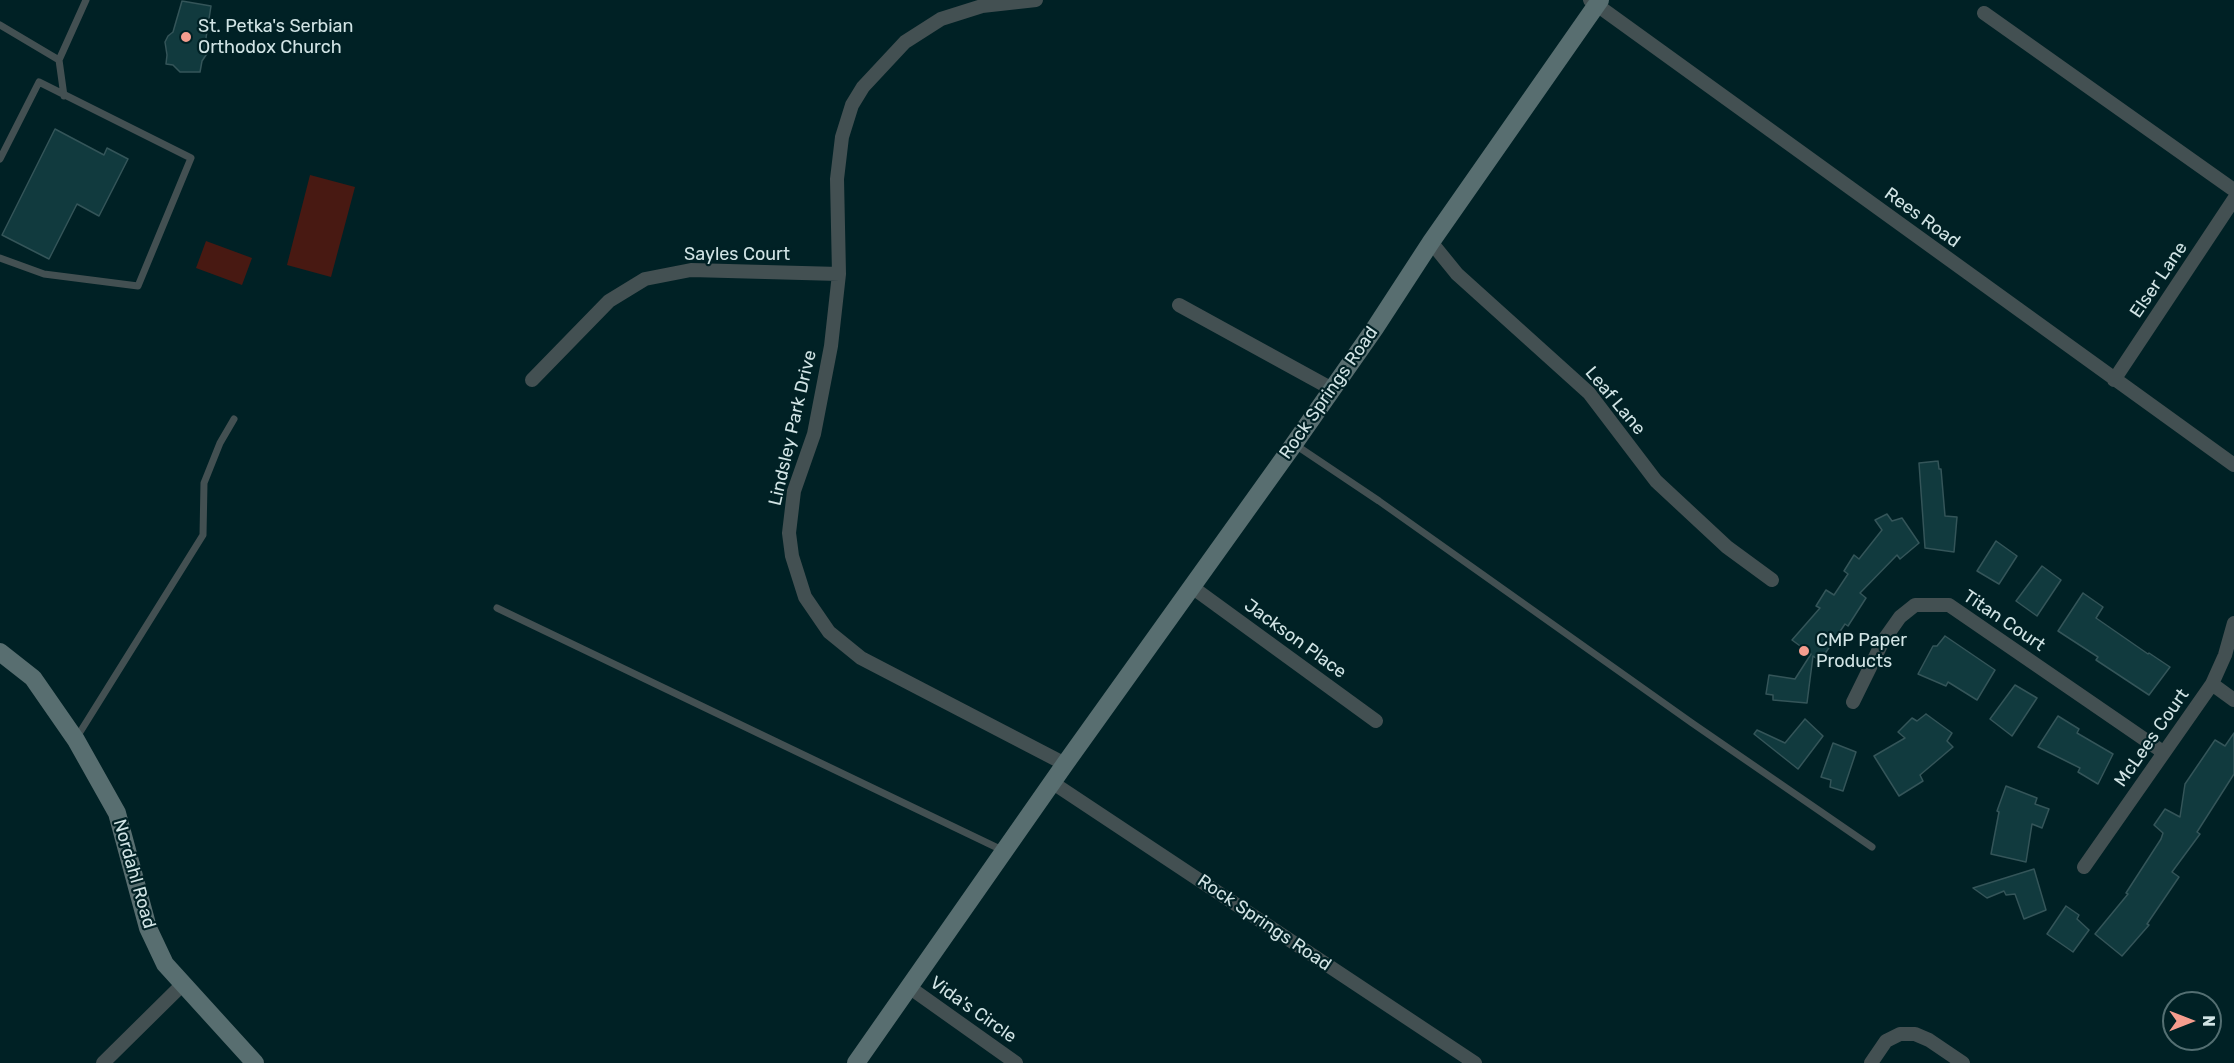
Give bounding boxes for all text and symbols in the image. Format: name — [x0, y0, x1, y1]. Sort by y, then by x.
place label: St. Petka's Serbian Orthodox Church — [198, 16, 353, 58]
marker: St. Petka's Serbian Orthodox Church — [179, 30, 193, 44]
street label: Rees Road — [1880, 183, 1964, 253]
street label: Elser Lane — [2126, 238, 2192, 322]
street label: Sayles Court — [684, 244, 790, 266]
street label: Rock Springs Road — [1275, 323, 1383, 463]
street label: Lindsley Park Drive — [765, 348, 821, 508]
street label: Leaf Lane — [1580, 363, 1650, 439]
street label: Titan Court — [1959, 586, 2049, 656]
street label: Jackson Place — [1240, 595, 1350, 683]
place label: CMP Paper Products — [1816, 630, 1907, 672]
marker: CMP Paper Products — [1797, 644, 1811, 658]
street label: McLees Court — [2110, 685, 2194, 791]
street label: Nordahl Road — [108, 817, 160, 931]
street label: Rock Springs Road — [1193, 870, 1335, 976]
street label: Vida's Circle — [926, 972, 1020, 1048]
north arrow — [2162, 991, 2222, 1051]
text: N — [2199, 1015, 2218, 1027]

